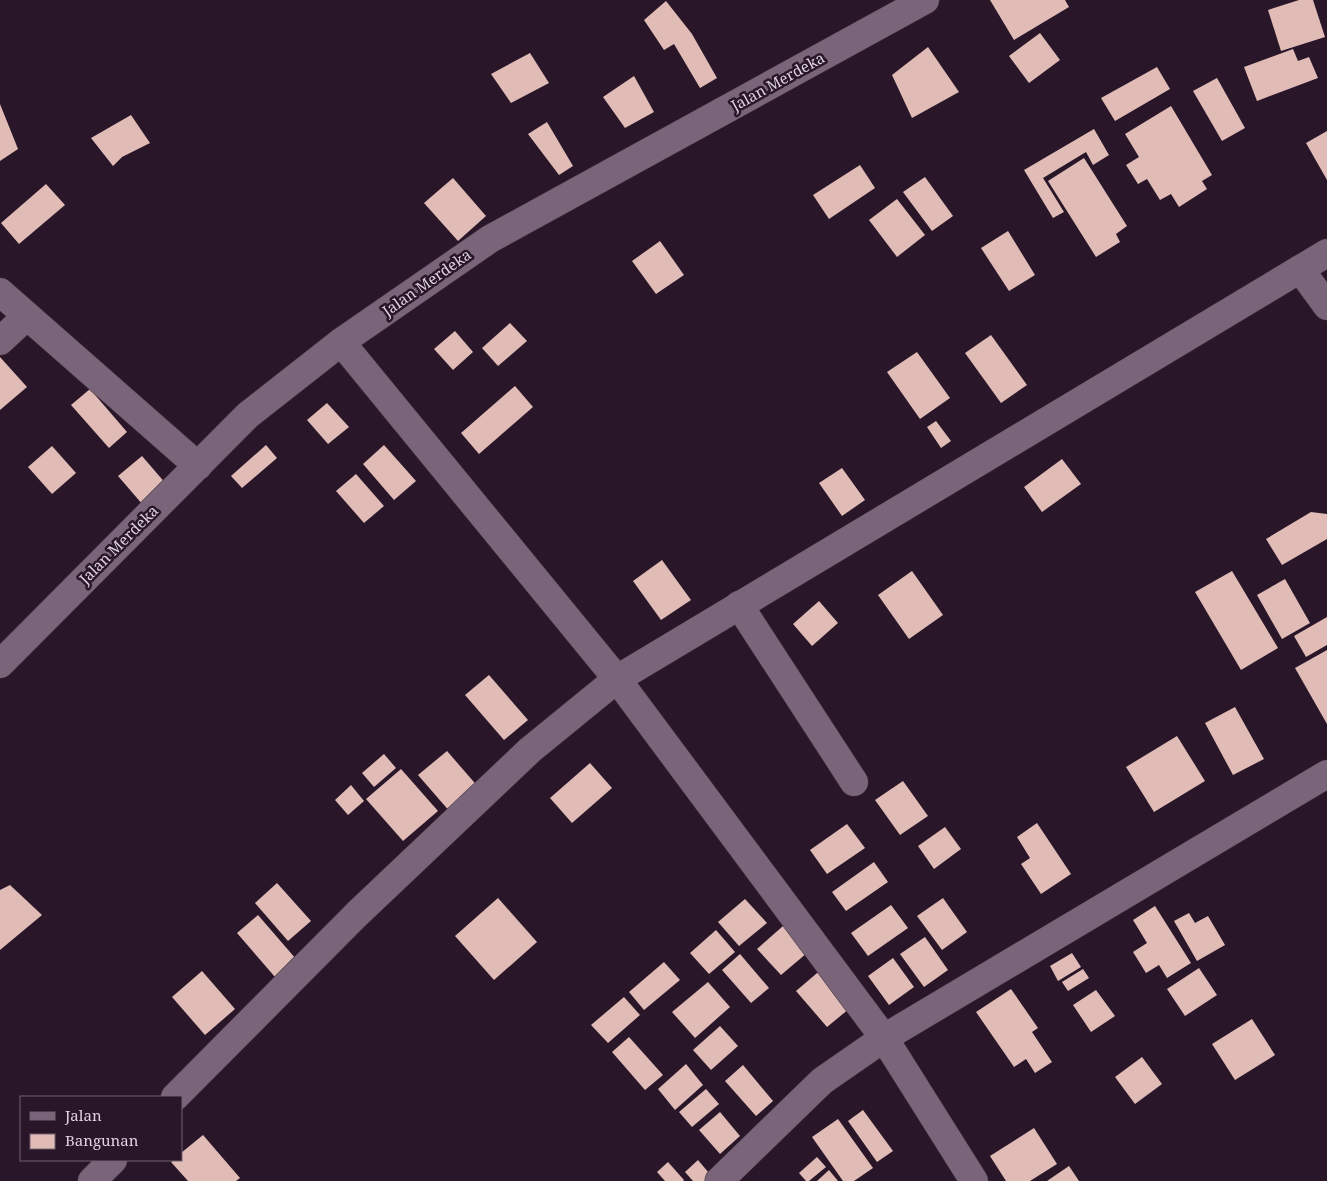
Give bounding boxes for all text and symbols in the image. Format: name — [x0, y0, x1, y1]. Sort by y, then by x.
street label: Jalan Merdeka — [726, 47, 828, 116]
street label: Jalan Merdeka — [377, 244, 475, 321]
street label: Jalan Merdeka — [74, 500, 162, 589]
legend — [20, 1096, 182, 1161]
text: Jalan — [64, 1105, 102, 1125]
text: Bangunan — [65, 1130, 139, 1150]

